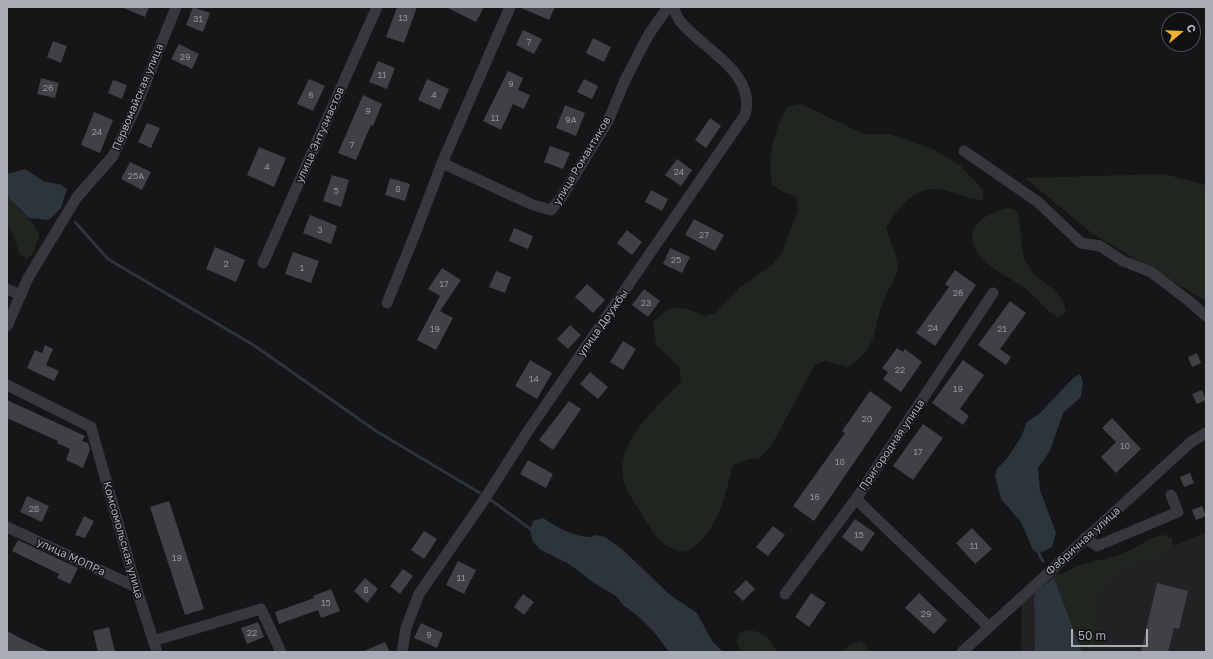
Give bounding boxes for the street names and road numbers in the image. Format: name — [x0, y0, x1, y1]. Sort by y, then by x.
street label: Первомайская улица — [110, 42, 166, 152]
street label: улица Энтузиастов — [293, 85, 347, 185]
street label: улица Романтиков — [550, 115, 614, 207]
street label: улица Дружбы — [575, 287, 631, 359]
street label: Пригородная улица — [857, 397, 927, 493]
street label: Комсомольская улица — [100, 480, 146, 600]
street label: Фабричная улица — [1043, 504, 1123, 578]
street label: улица МОПРа — [35, 535, 107, 579]

